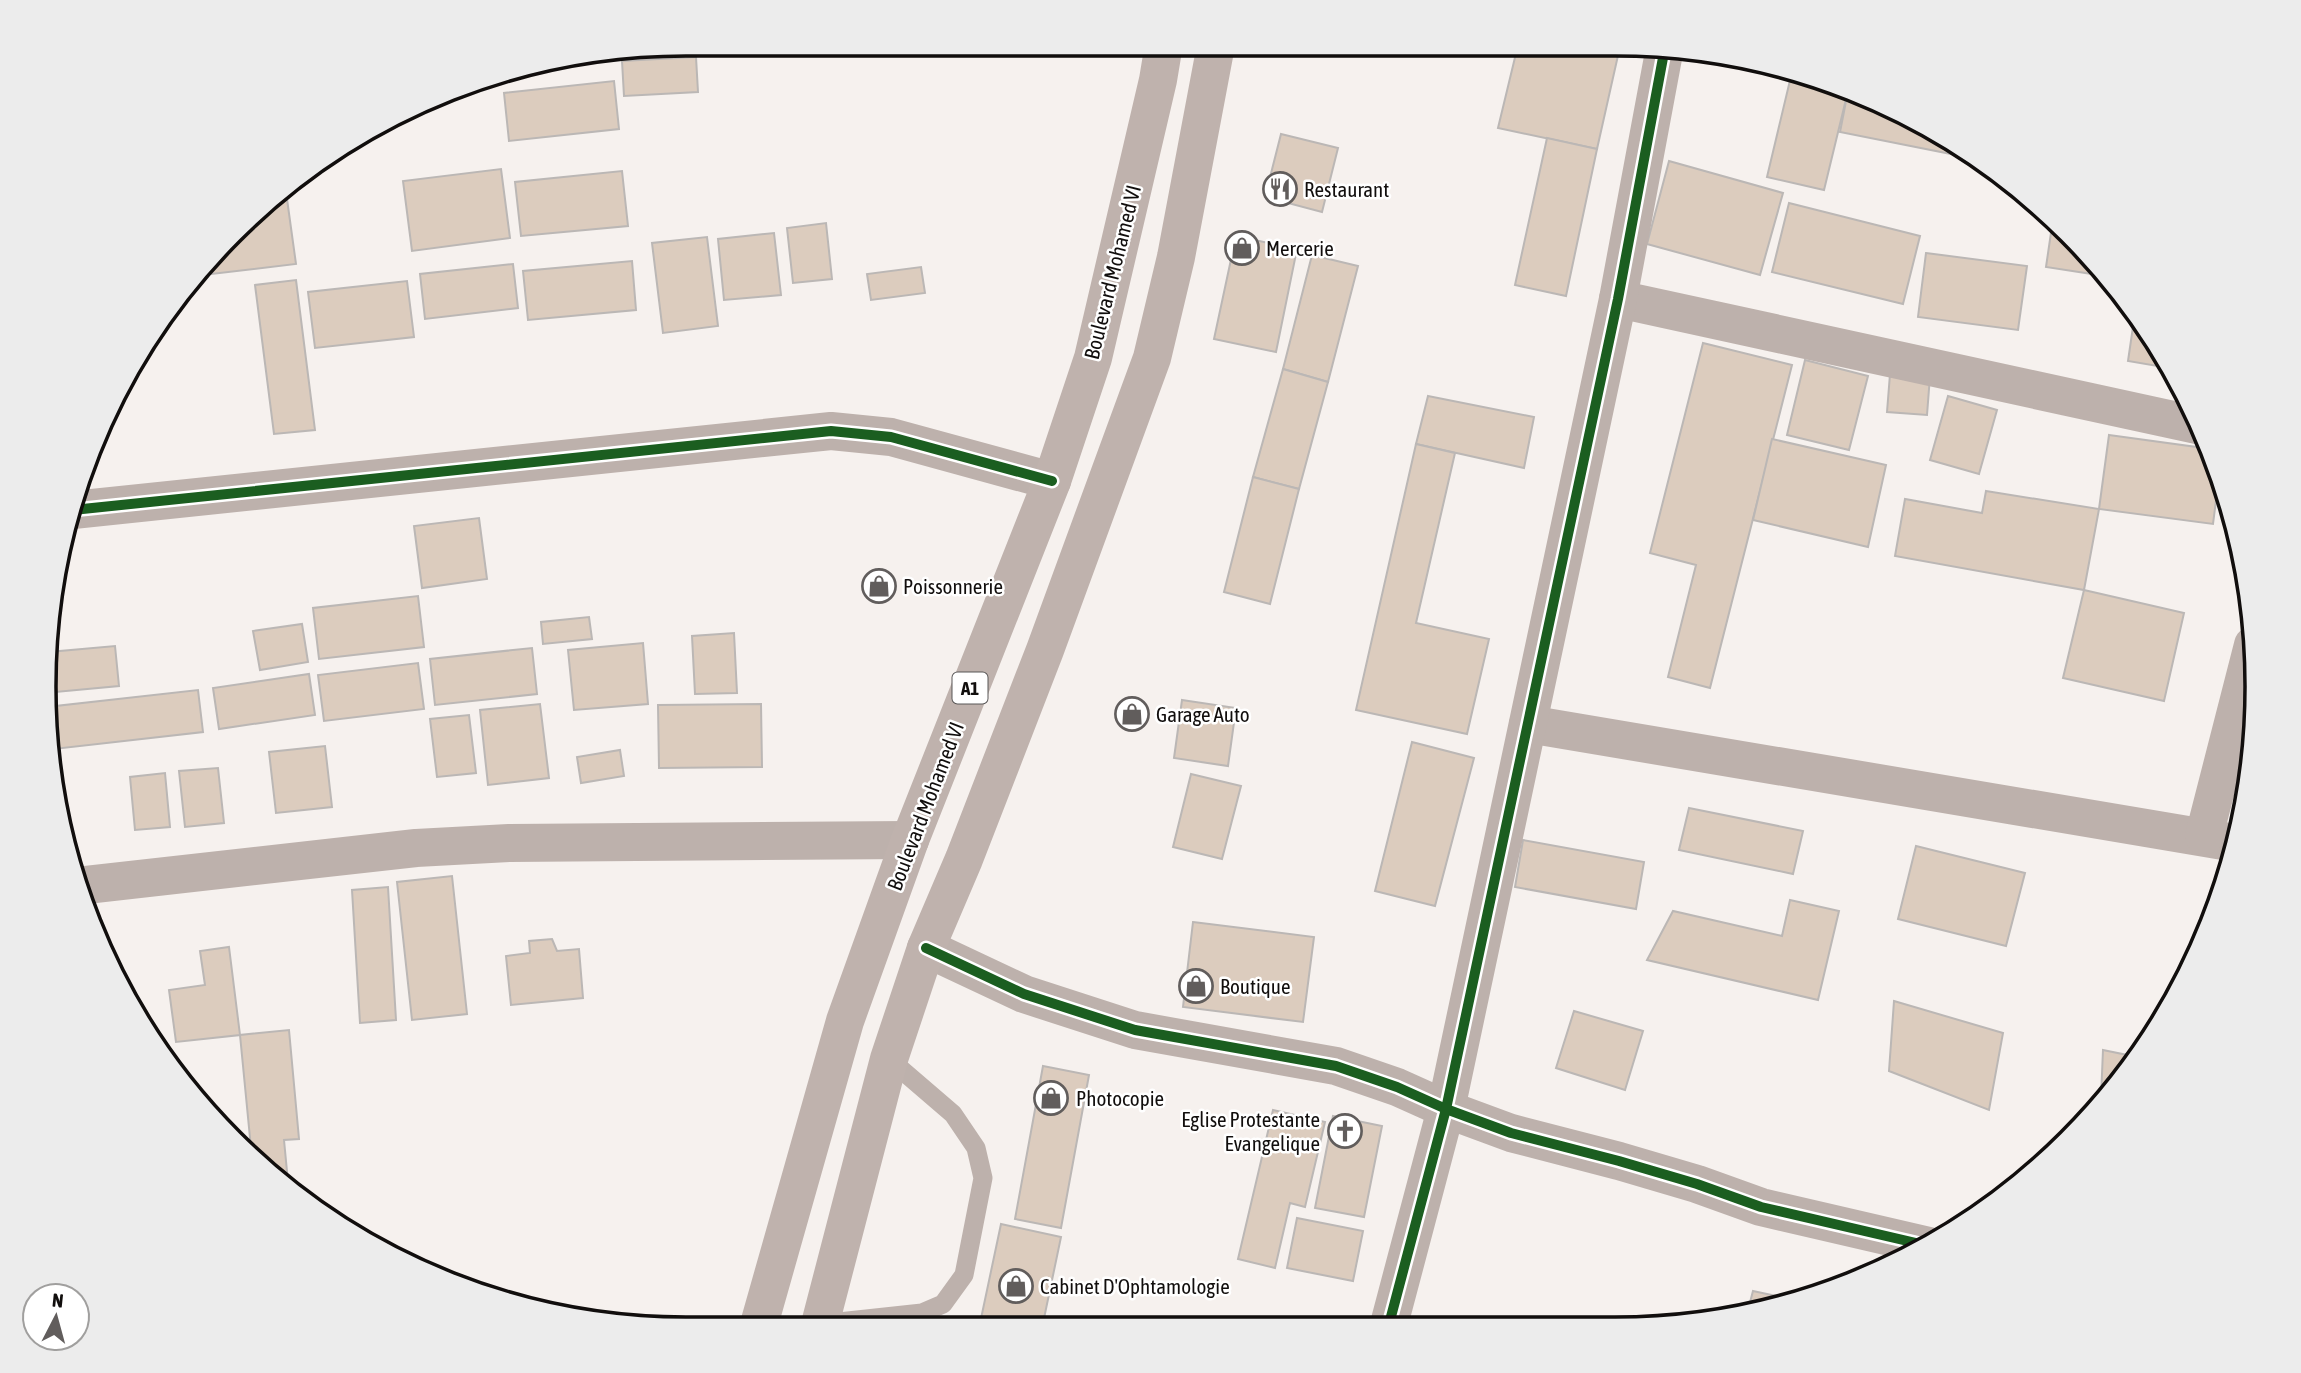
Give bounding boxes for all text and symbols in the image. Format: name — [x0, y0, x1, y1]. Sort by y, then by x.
restaurant icon: Restaurant — [1261, 170, 1299, 208]
place label: Restaurant — [1304, 177, 1389, 201]
street label: Boulevard Mohamed VI — [1079, 182, 1145, 362]
shop icon: Mercerie — [1223, 229, 1261, 267]
place label: Mercerie — [1266, 236, 1334, 260]
shop icon: Poissonnerie — [860, 567, 898, 605]
place label: Poissonnerie — [903, 574, 1003, 598]
road number: A1 — [953, 673, 988, 704]
shop icon: Garage Auto — [1113, 695, 1151, 733]
place label: Garage Auto — [1156, 702, 1250, 726]
street label: Boulevard Mohamed VI — [882, 718, 968, 894]
shop icon: Boutique — [1177, 967, 1215, 1005]
place label: Boutique — [1220, 974, 1290, 998]
shop icon: Photocopie — [1032, 1079, 1070, 1117]
place label: Photocopie — [1076, 1086, 1164, 1110]
place label: Eglise Protestante Evangelique — [1181, 1107, 1320, 1155]
church icon: Eglise Protestante Evangelique — [1326, 1112, 1364, 1150]
shop icon: Cabinet D'Ophtamologie — [997, 1267, 1035, 1305]
place label: Cabinet D'Ophtamologie — [1040, 1274, 1230, 1298]
north arrow — [21, 1282, 91, 1352]
text: N — [51, 1289, 65, 1312]

